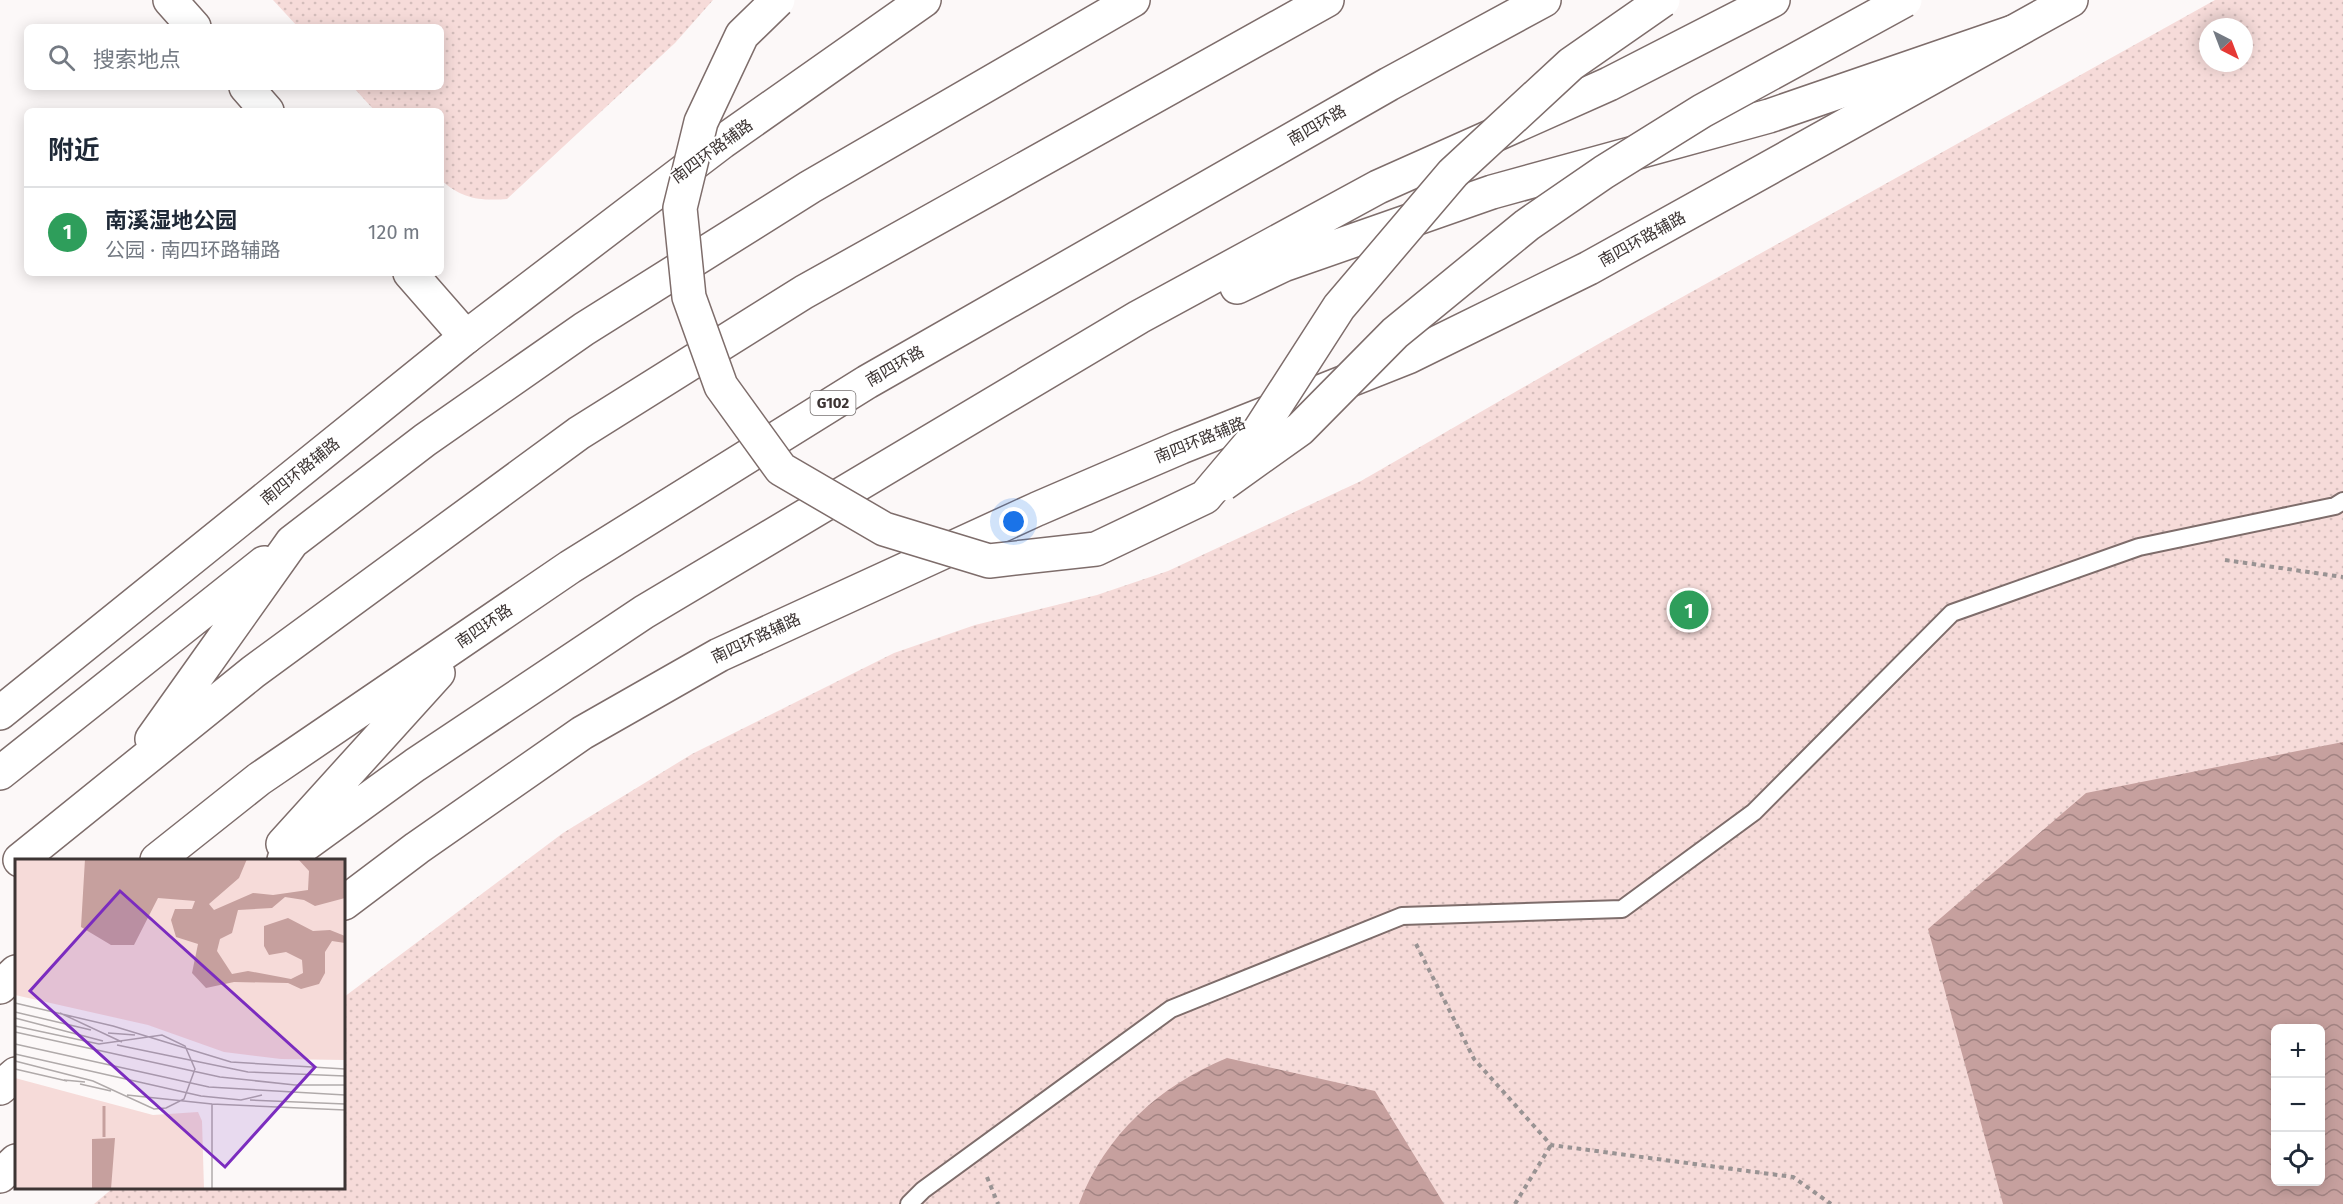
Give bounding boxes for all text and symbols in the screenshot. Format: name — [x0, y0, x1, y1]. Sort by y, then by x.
north arrow — [2199, 18, 2253, 72]
search box — [24, 24, 444, 90]
icon: search — [45, 41, 78, 74]
text: 搜索地点 — [93, 46, 181, 73]
street label: 南四环路 — [1285, 101, 1349, 149]
street label: 南四环路辅路 — [668, 115, 756, 187]
text: 附近 — [48, 135, 100, 166]
text: 南溪湿地公园 — [105, 207, 237, 234]
street label: 南四环路辅路 — [1595, 207, 1689, 271]
text: 1 — [63, 220, 72, 244]
text: 120 m — [368, 220, 420, 244]
text: 公园 · 南四环路辅路 — [105, 238, 280, 262]
street label: 南四环路 — [863, 342, 927, 390]
road number: G102 — [810, 391, 856, 415]
street label: 南四环路辅路 — [1152, 413, 1248, 467]
street label: 南四环路辅路 — [257, 433, 343, 509]
your location — [999, 507, 1028, 536]
pin: 1 — [1670, 588, 1708, 632]
street label: 南四环路 — [452, 600, 516, 652]
street label: 南四环路辅路 — [708, 609, 804, 667]
inset map — [15, 859, 345, 1189]
map controls — [2271, 1024, 2325, 1186]
button: + — [2271, 1024, 2325, 1078]
button: − — [2271, 1078, 2325, 1132]
button: locate — [2271, 1132, 2325, 1186]

